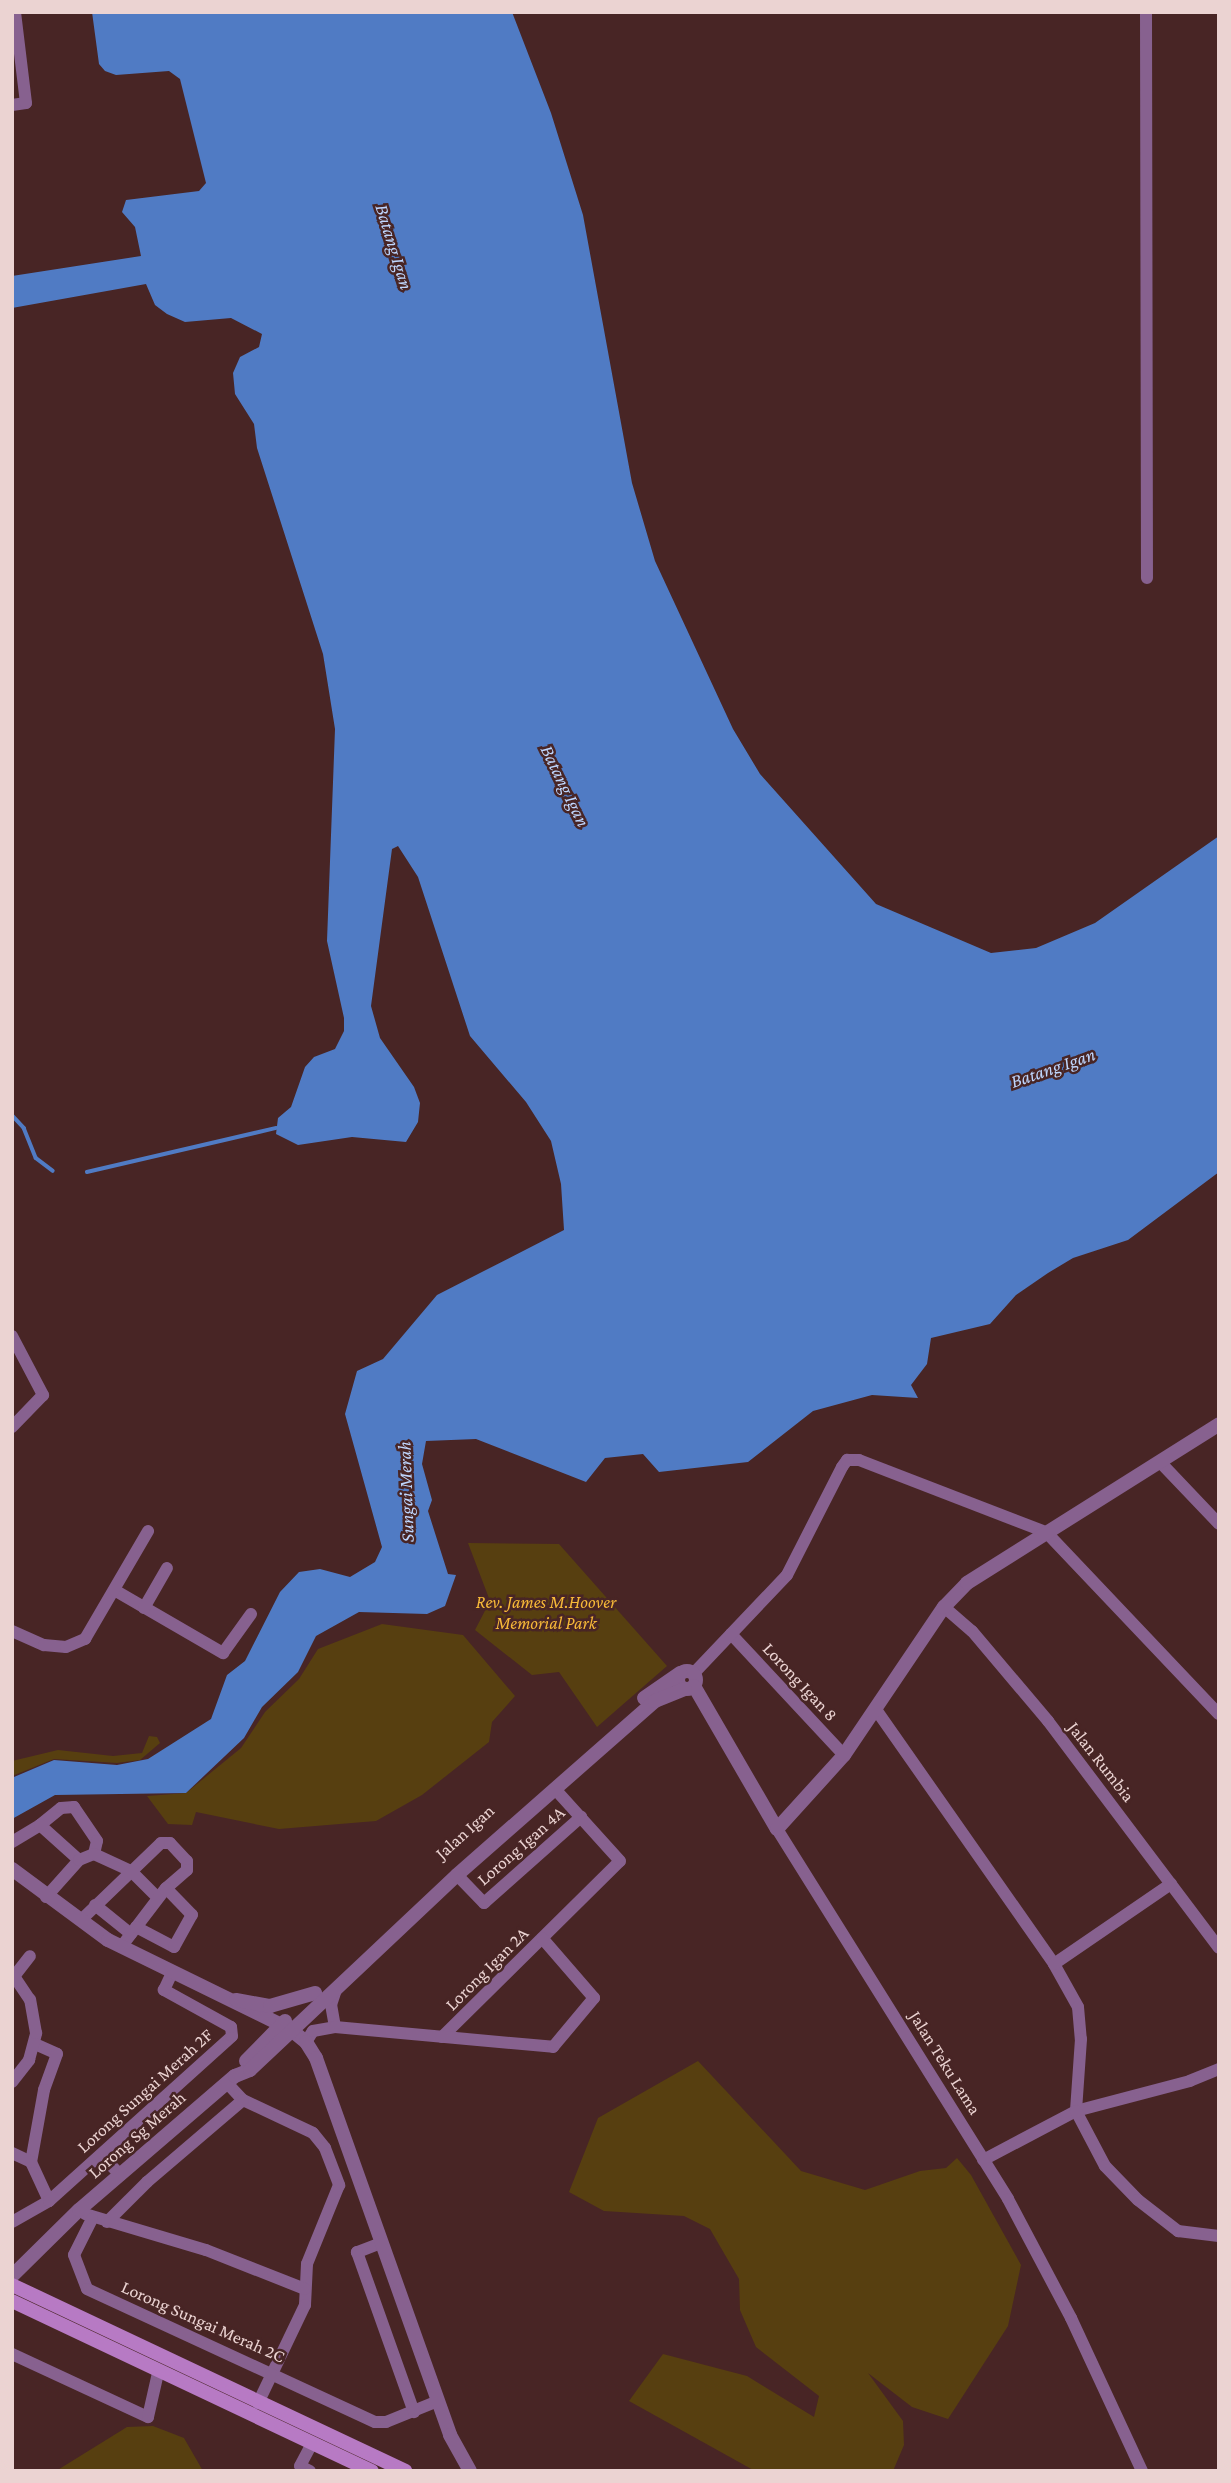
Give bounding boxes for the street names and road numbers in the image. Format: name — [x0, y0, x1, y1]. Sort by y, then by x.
street label: Lorong Igan 8 — [758, 1638, 842, 1726]
street label: Jalan Rumbia — [1063, 1718, 1139, 1806]
street label: Jalan Igan — [431, 1800, 499, 1864]
street label: Lorong Igan 4A — [473, 1802, 569, 1890]
street label: Lorong Igan 2A — [441, 1923, 533, 2015]
street label: Jalan Teku Lama — [904, 2007, 986, 2119]
street label: Lorong Sungai Merah 2F — [73, 2024, 217, 2158]
street label: Lorong Sg Merah — [84, 2087, 190, 2183]
street label: Lorong Sungai Merah 2C — [118, 2276, 288, 2368]

